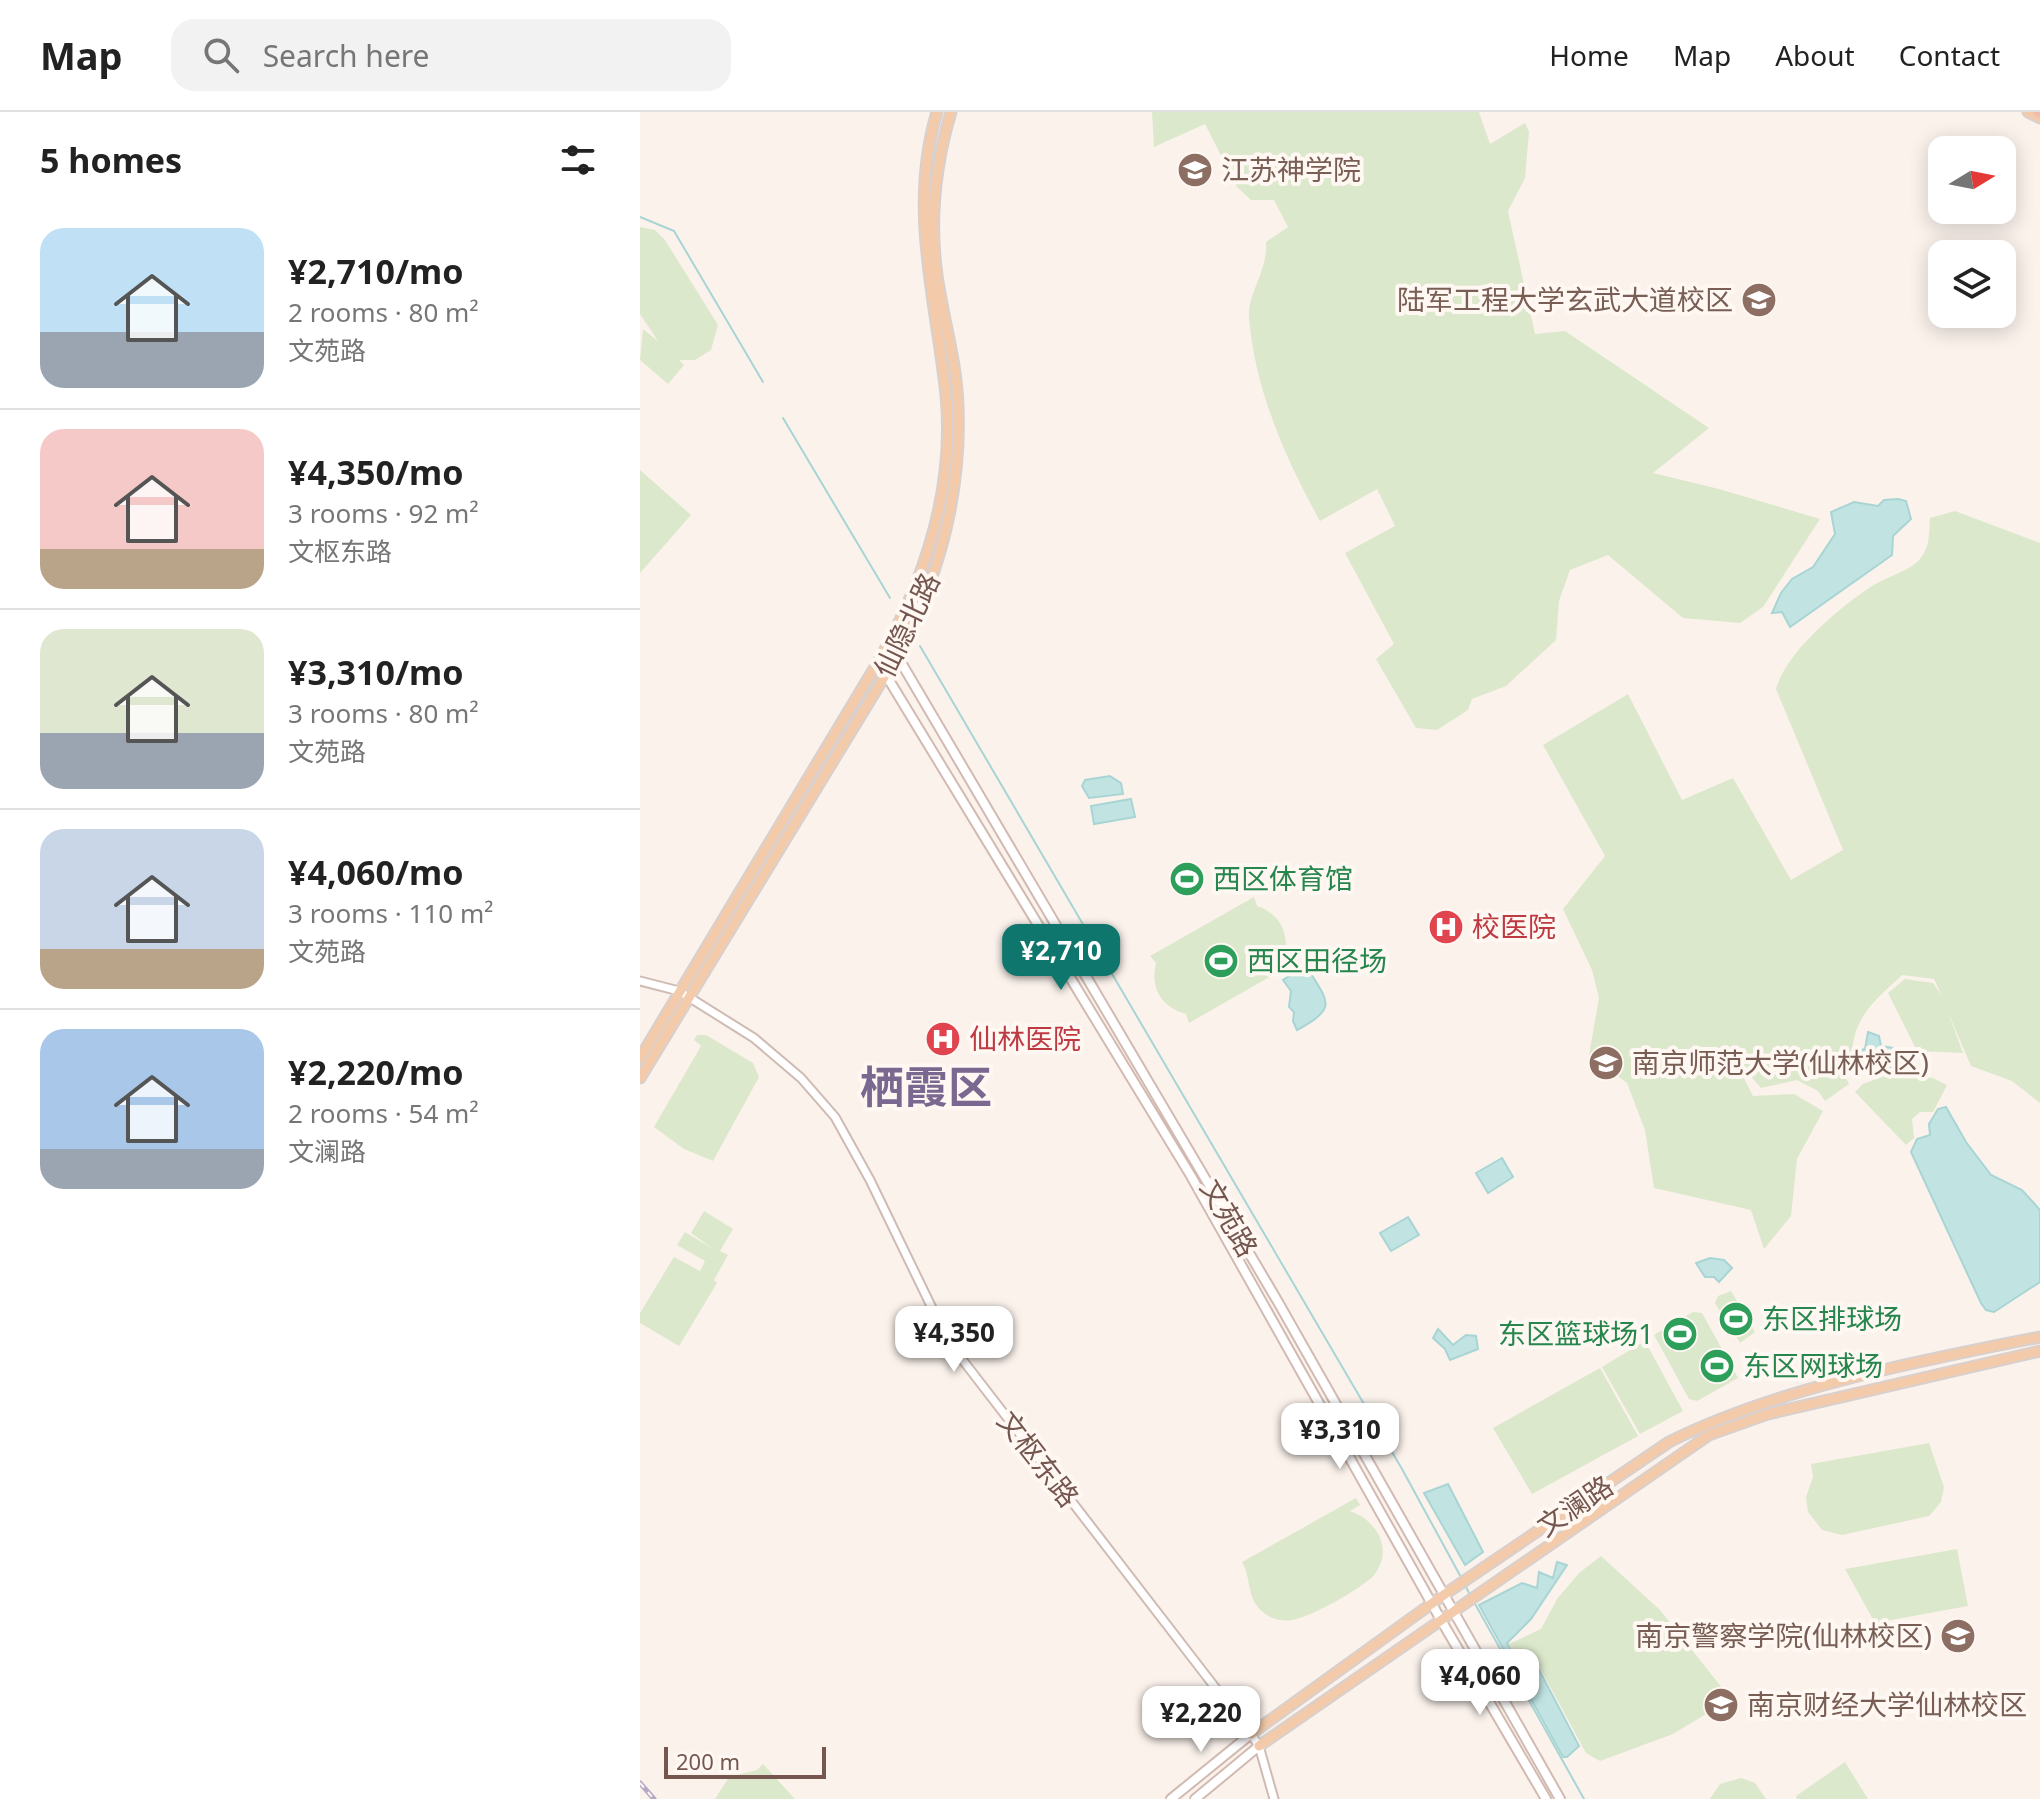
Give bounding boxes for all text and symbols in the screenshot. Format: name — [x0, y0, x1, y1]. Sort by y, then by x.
search box — [171, 19, 731, 91]
text: Map — [40, 29, 123, 81]
icon: search — [199, 33, 243, 77]
text: Search here — [263, 35, 430, 76]
text: Home — [1549, 36, 1629, 74]
text: Map — [1673, 36, 1731, 74]
text: About — [1775, 36, 1855, 74]
text: Contact — [1899, 36, 2000, 74]
north arrow — [1928, 136, 2016, 224]
map controls — [1928, 136, 2016, 328]
text: 5 homes — [40, 137, 182, 183]
icon: filters — [556, 138, 600, 182]
place label: 江苏神学院 — [1221, 150, 1361, 188]
school or university icon: 江苏神学院 — [1176, 151, 1214, 189]
button: layers — [1928, 240, 2016, 328]
text: ¥2,710/mo — [288, 248, 463, 294]
icon: home — [104, 260, 200, 356]
place label: 陆军工程大学玄武大道校区 — [1397, 280, 1733, 318]
school or university icon: 陆军工程大学玄武大道校区 — [1740, 281, 1778, 319]
text: 2 rooms · 80 m² — [288, 294, 478, 330]
text: 文苑路 — [288, 332, 366, 368]
text: ¥4,350/mo — [288, 449, 463, 495]
icon: home — [104, 461, 200, 557]
text: 3 rooms · 92 m² — [288, 495, 478, 531]
text: 文枢东路 — [288, 533, 392, 569]
street label: 仙隐北路 — [864, 566, 948, 683]
text: ¥3,310/mo — [288, 649, 463, 695]
icon: home — [104, 661, 200, 757]
text: 3 rooms · 80 m² — [288, 695, 478, 731]
text: 文苑路 — [288, 733, 366, 769]
text: ¥4,060/mo — [288, 849, 463, 895]
place label: 西区体育馆 — [1213, 859, 1353, 897]
sports icon: 西区体育馆 — [1168, 860, 1206, 898]
icon: home — [104, 861, 200, 957]
text: 3 rooms · 110 m² — [288, 895, 493, 931]
place label: 校医院 — [1472, 907, 1556, 945]
hospital icon: 校医院 — [1427, 908, 1465, 946]
pin: ¥2,710 — [996, 924, 1126, 992]
text: ¥2,710 — [1020, 932, 1102, 968]
text: 文苑路 — [288, 933, 366, 969]
place label: 西区田径场 — [1247, 941, 1387, 979]
sports icon: 西区田径场 — [1202, 942, 1240, 980]
place label: 仙林医院 — [969, 1019, 1081, 1057]
hospital icon: 仙林医院 — [924, 1020, 962, 1058]
place label: 南京师范大学(仙林校区) — [1632, 1043, 1929, 1081]
school or university icon: 南京师范大学(仙林校区) — [1587, 1044, 1625, 1082]
text: ¥2,220/mo — [288, 1049, 463, 1095]
district label: 栖霞区 — [860, 1056, 992, 1116]
icon: home — [104, 1061, 200, 1157]
text: 2 rooms · 54 m² — [288, 1095, 478, 1131]
text: 文澜路 — [288, 1133, 366, 1169]
street label: 文苑路 — [1192, 1172, 1267, 1263]
place label: 东区排球场 — [1762, 1299, 1902, 1337]
sports icon: 东区排球场 — [1717, 1300, 1755, 1338]
pin: ¥4,350 — [889, 1306, 1019, 1374]
text: ¥4,350 — [913, 1314, 995, 1350]
place label: 东区篮球场1 — [1498, 1314, 1654, 1352]
sports icon: 东区篮球场1 — [1661, 1315, 1699, 1353]
place label: 东区网球场 — [1743, 1346, 1883, 1384]
sports icon: 东区网球场 — [1698, 1347, 1736, 1385]
street label: 文枢东路 — [989, 1403, 1088, 1514]
pin: ¥3,310 — [1275, 1403, 1405, 1471]
text: ¥3,310 — [1299, 1411, 1381, 1447]
street label: 文澜路 — [1529, 1466, 1620, 1544]
place label: 南京警察学院(仙林校区) — [1635, 1616, 1932, 1654]
school or university icon: 南京警察学院(仙林校区) — [1939, 1617, 1977, 1655]
pin: ¥4,060 — [1415, 1649, 1545, 1717]
text: ¥4,060 — [1439, 1657, 1521, 1693]
place label: 南京财经大学仙林校区 — [1747, 1685, 2027, 1723]
pin: ¥2,220 — [1136, 1686, 1266, 1754]
school or university icon: 南京财经大学仙林校区 — [1702, 1686, 1740, 1724]
text: ¥2,220 — [1160, 1694, 1242, 1730]
scale bar — [664, 1743, 826, 1779]
text: 200 m — [676, 1746, 740, 1776]

